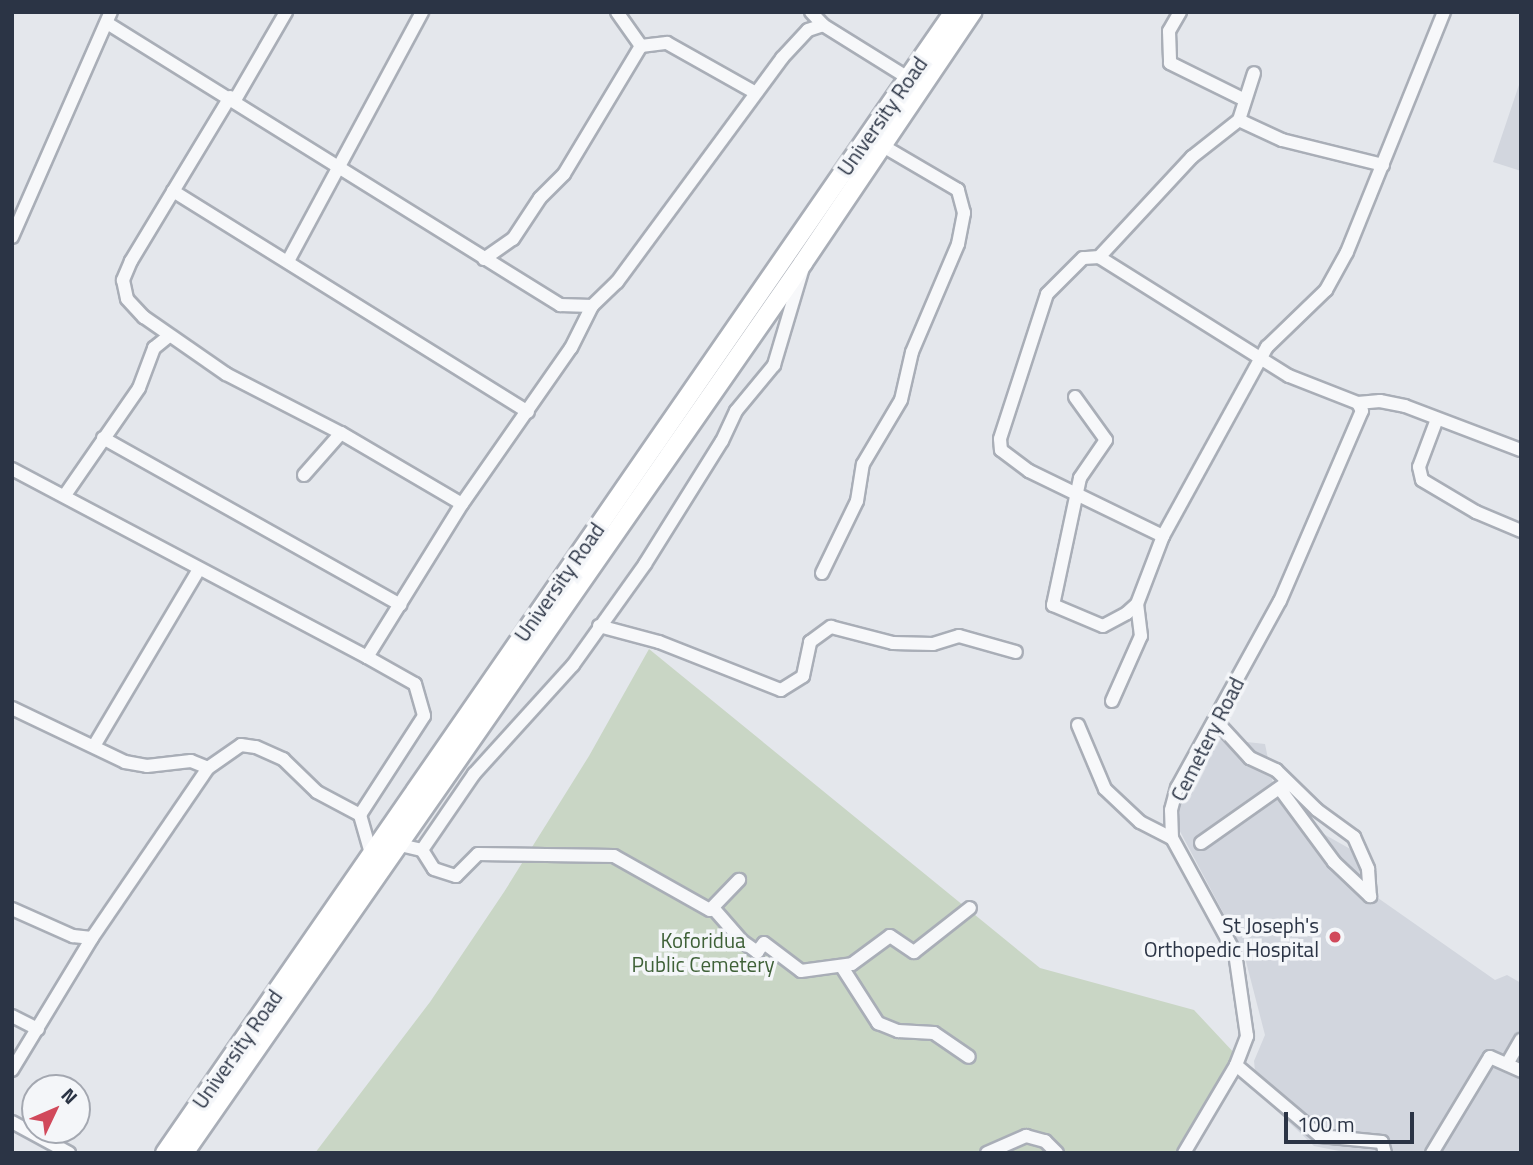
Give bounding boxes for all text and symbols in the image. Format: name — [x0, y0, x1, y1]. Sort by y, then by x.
street label: University Road — [832, 52, 932, 180]
street label: University Road — [509, 518, 609, 646]
street label: Cemetery Road — [1165, 673, 1249, 805]
place label: St Joseph's Orthopedic Hospital — [1144, 912, 1319, 962]
park label: Koforidua Public Cemetery — [631, 927, 775, 977]
marker: St Joseph's Orthopedic Hospital — [1325, 927, 1345, 947]
street label: University Road — [187, 985, 287, 1113]
north arrow — [21, 1074, 91, 1144]
text: N — [55, 1081, 85, 1110]
scale bar — [1288, 1098, 1418, 1142]
text: 100 m — [1297, 1108, 1354, 1140]

